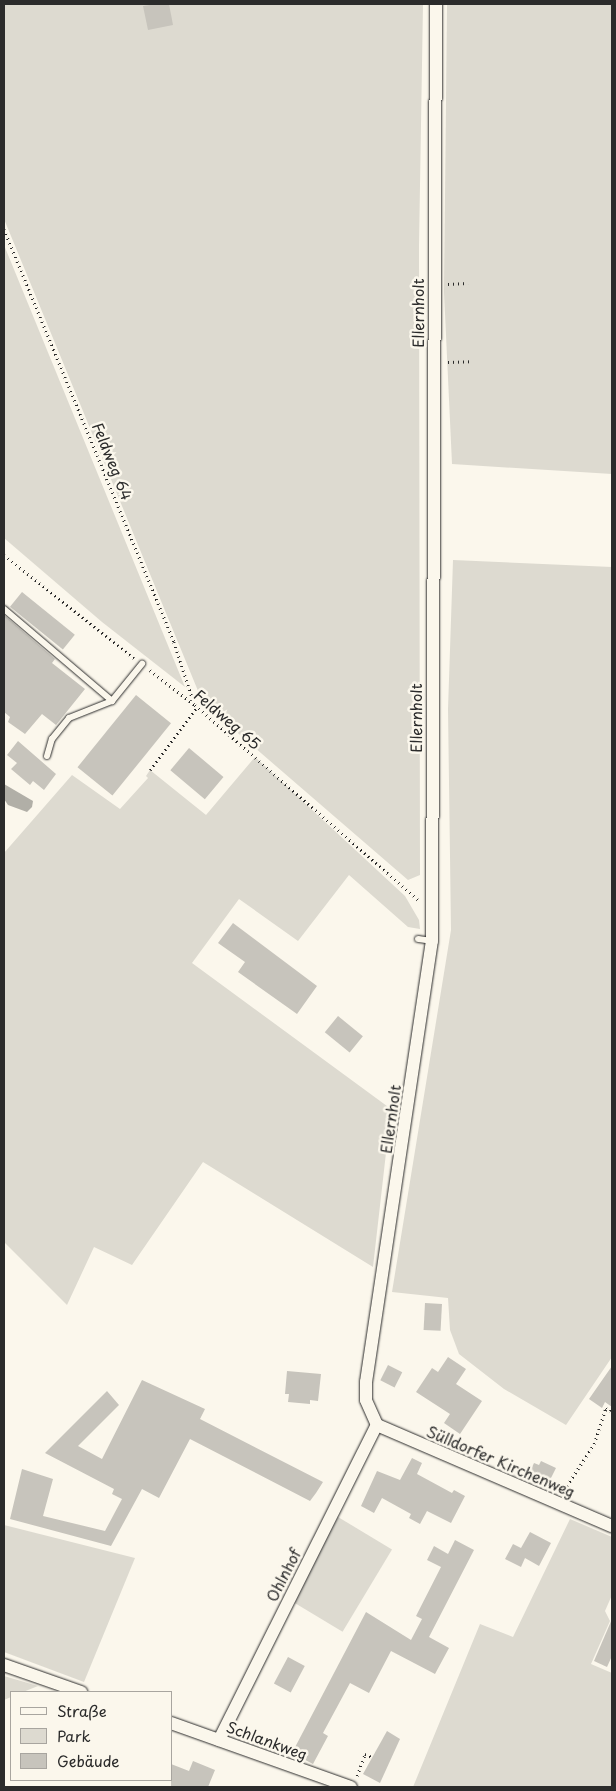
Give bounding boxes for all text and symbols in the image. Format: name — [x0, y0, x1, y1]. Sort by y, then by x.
street label: Ellernholt — [409, 278, 427, 348]
street label: Feldweg 64 — [89, 420, 137, 502]
street label: Ellernholt — [407, 683, 425, 753]
street label: Feldweg 65 — [192, 686, 264, 752]
street label: Ellernholt — [376, 1083, 404, 1155]
street label: Sülldorfer Kirchenweg — [424, 1422, 578, 1500]
street label: Ohlnhof — [262, 1546, 304, 1604]
legend — [10, 1691, 172, 1781]
text: Straße — [57, 1699, 107, 1722]
street label: Schlankweg — [224, 1717, 310, 1763]
text: Park — [57, 1724, 91, 1747]
text: Gebäude — [57, 1749, 119, 1772]

